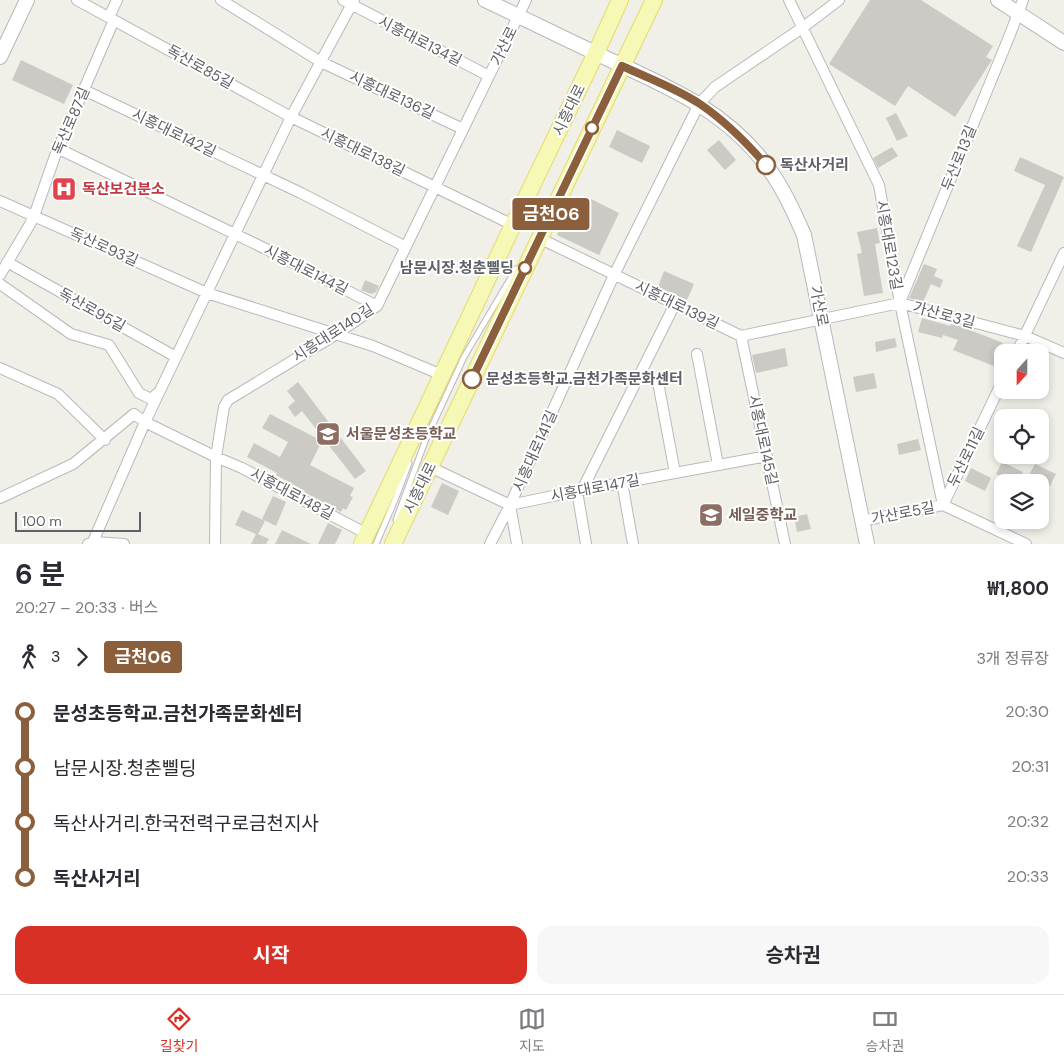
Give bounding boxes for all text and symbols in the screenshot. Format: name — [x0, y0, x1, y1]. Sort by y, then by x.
street label: 시흥대로134길 — [375, 11, 465, 71]
street label: 가산로 — [486, 23, 522, 69]
street label: 독산로85길 — [163, 40, 237, 94]
street label: 시흥대로136길 — [346, 67, 438, 123]
street label: 시흥대로 — [548, 81, 590, 139]
street label: 독산로87길 — [48, 84, 94, 158]
street label: 시흥대로142길 — [129, 104, 219, 162]
unlabelled marker — [585, 121, 599, 135]
street label: 두산로13길 — [937, 122, 981, 194]
street label: 시흥대로138길 — [317, 123, 409, 181]
marker: 독산사거리 — [756, 155, 776, 175]
place label: 독산사거리 — [780, 155, 849, 175]
hospital icon: 독산보건분소 — [51, 176, 77, 202]
place label: 독산보건분소 — [82, 179, 165, 199]
line badge: 금천06 — [516, 198, 586, 230]
street label: 시흥대로123길 — [871, 198, 907, 292]
text: 금천06 — [522, 202, 580, 226]
street label: 독산로93길 — [66, 223, 142, 271]
street label: 시흥대로144길 — [261, 240, 351, 300]
place label: 남문시장.청춘삘딩 — [400, 258, 514, 278]
marker: 남문시장.청춘삘딩 — [518, 261, 532, 275]
street label: 시흥대로139길 — [631, 276, 723, 334]
street label: 독산로95길 — [55, 283, 129, 337]
street label: 가산로 — [805, 284, 833, 328]
street label: 가산로3길 — [910, 297, 978, 333]
street label: 시흥대로140길 — [289, 299, 377, 367]
north arrow — [994, 344, 1049, 399]
map controls — [994, 344, 1049, 529]
marker: 문성초등학교.금천가족문화센터 — [462, 369, 482, 389]
place label: 문성초등학교.금천가족문화센터 — [486, 369, 683, 389]
street label: 시흥대로145길 — [744, 393, 782, 487]
street label: 시흥대로141길 — [508, 407, 562, 495]
button: locate — [994, 409, 1049, 464]
school or university icon: 서울문성초등학교 — [315, 421, 341, 447]
place label: 서울문성초등학교 — [346, 424, 457, 444]
street label: 두산로11길 — [943, 424, 989, 490]
street label: 시흥대로 — [399, 459, 441, 517]
street label: 시흥대로148길 — [247, 464, 337, 524]
street label: 시흥대로147길 — [549, 470, 641, 506]
button: layers — [994, 474, 1049, 529]
street label: 가산로5길 — [870, 497, 936, 529]
school or university icon: 세일중학교 — [698, 502, 724, 528]
place label: 세일중학교 — [728, 505, 797, 525]
scale bar — [15, 509, 141, 532]
text: 100 m — [22, 512, 62, 530]
text: 6 분 — [15, 556, 65, 593]
text: ₩1,800 — [987, 576, 1049, 601]
text: 20:27 – 20:33 · 버스 — [15, 597, 158, 618]
icon: walk — [15, 643, 43, 671]
icon: forward — [68, 643, 96, 671]
text: 금천06 — [114, 645, 172, 669]
text: 3 — [51, 646, 60, 667]
text: 3개 정류장 — [976, 648, 1049, 669]
text: 문성초등학교.금천가족문화센터 — [53, 701, 303, 726]
text: 20:30 — [1005, 701, 1049, 722]
text: 남문시장.청춘삘딩 — [53, 756, 197, 781]
text: 20:31 — [1012, 756, 1049, 777]
text: 독산사거리.한국전력구로금천지사 — [53, 811, 319, 836]
text: 20:32 — [1007, 811, 1049, 832]
text: 독산사거리 — [53, 866, 140, 891]
text: 20:33 — [1007, 866, 1049, 887]
button: 시작 — [15, 926, 527, 984]
button: 승차권 — [537, 926, 1049, 984]
tab: 길찾기 — [160, 1005, 198, 1055]
tab: 지도 — [518, 1005, 546, 1055]
tab: 승차권 — [866, 1005, 904, 1055]

